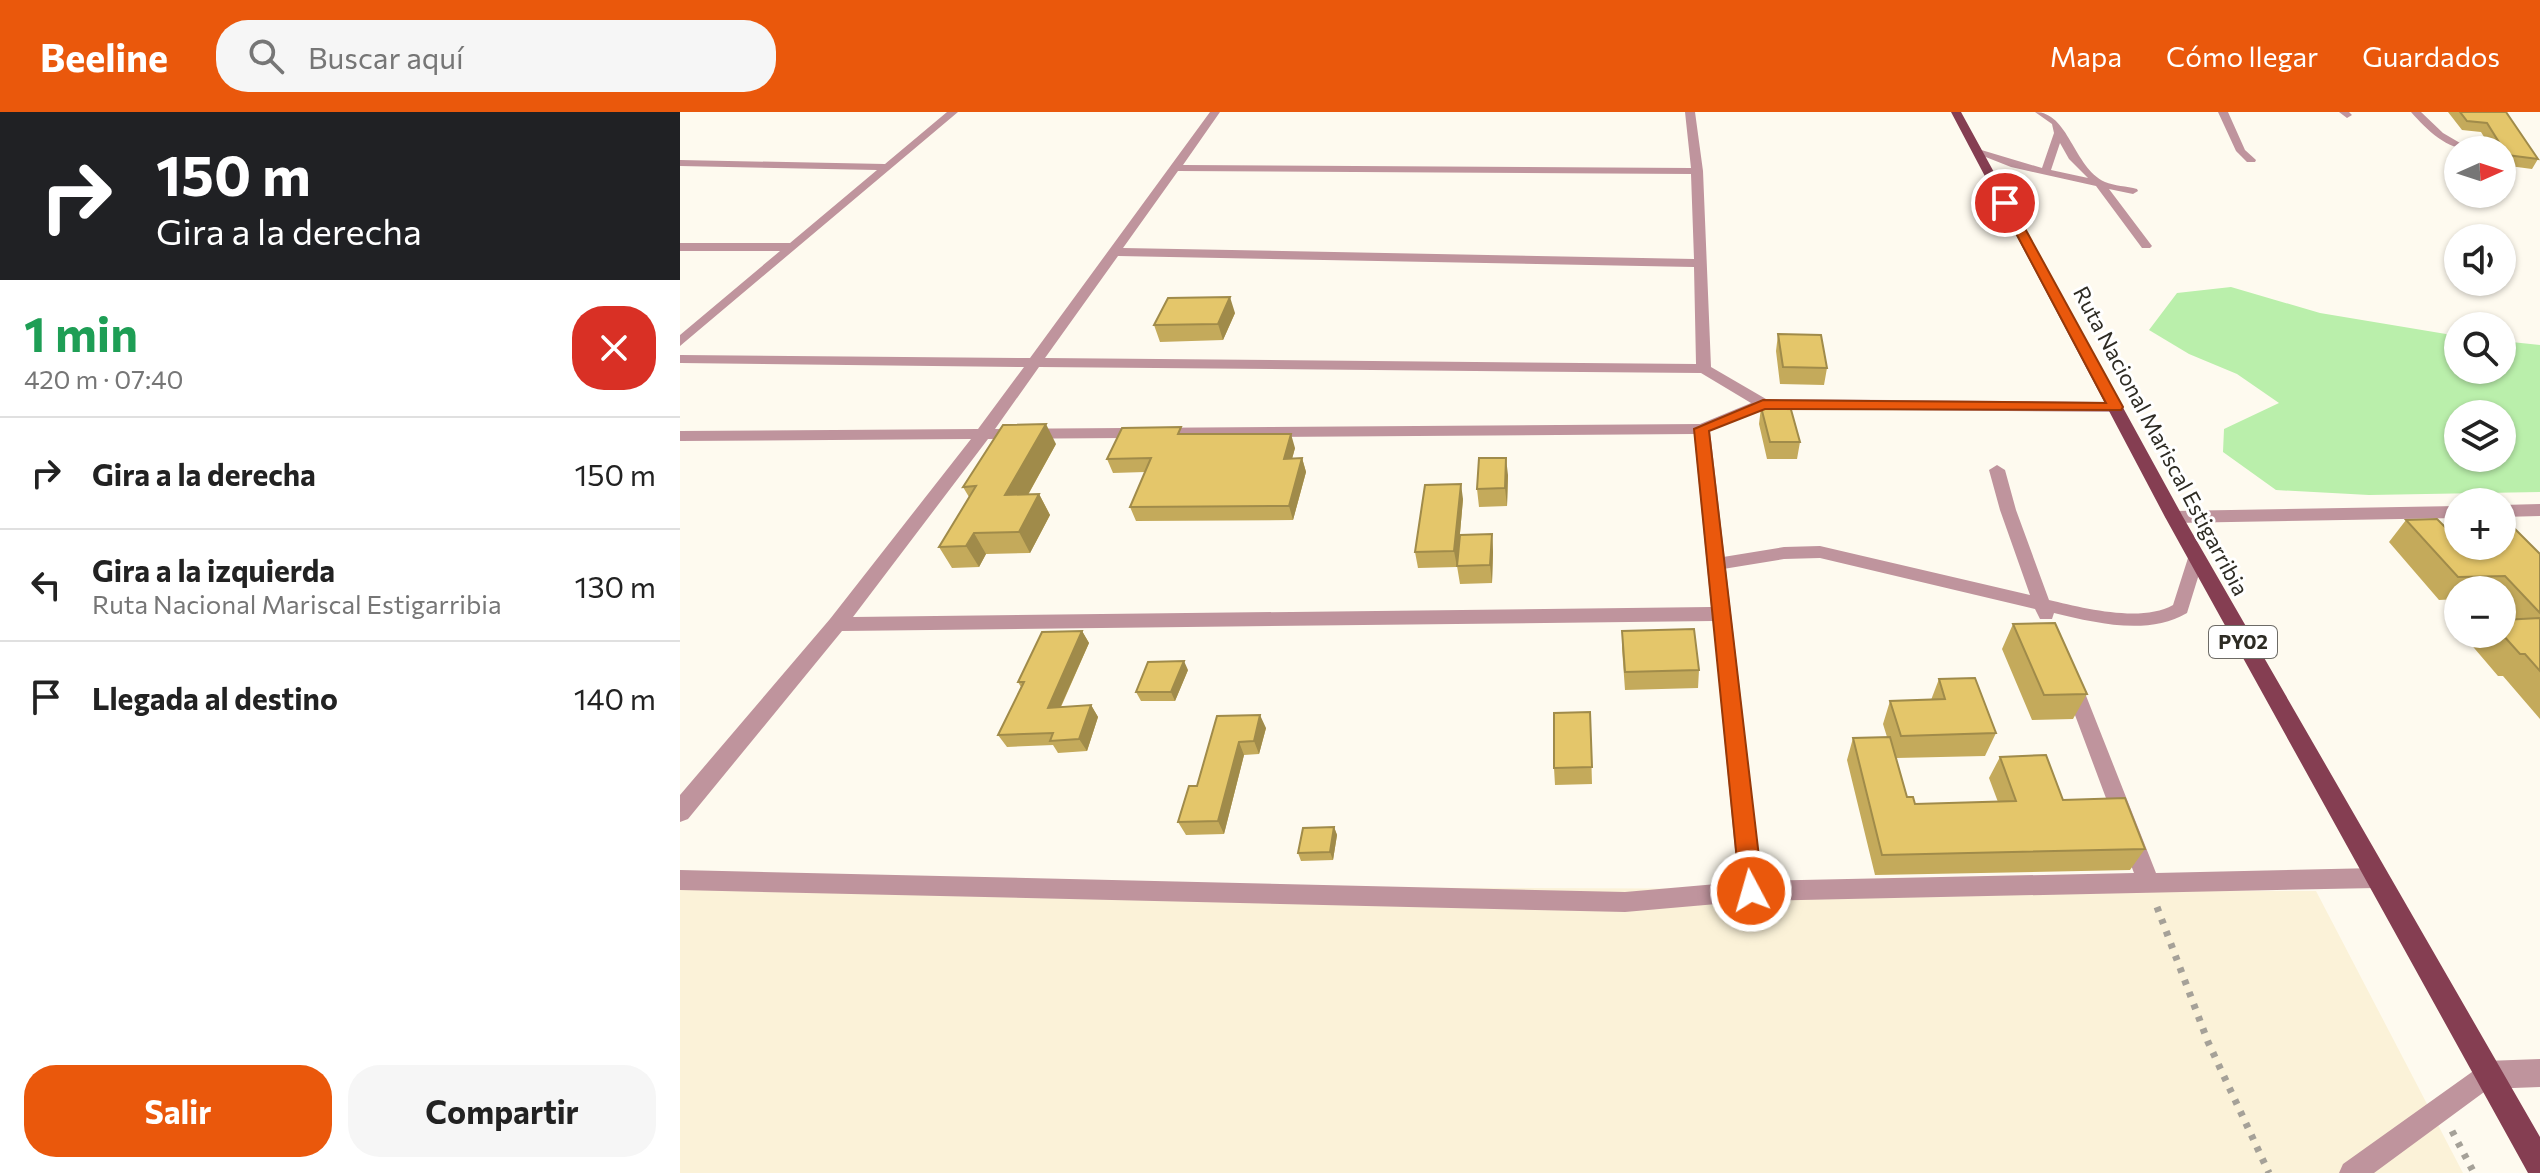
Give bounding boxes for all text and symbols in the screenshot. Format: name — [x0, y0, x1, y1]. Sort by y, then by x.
search box — [216, 20, 776, 92]
text: Beeline — [40, 33, 168, 80]
icon: search — [244, 34, 288, 78]
text: Buscar aquí — [308, 38, 464, 75]
text: Mapa — [2050, 39, 2122, 73]
text: Cómo llegar — [2166, 39, 2318, 73]
text: Guardados — [2362, 39, 2500, 73]
north arrow — [2444, 136, 2516, 208]
map controls — [2444, 136, 2516, 648]
text: 150 m — [156, 139, 311, 208]
icon: right — [24, 144, 128, 248]
pin — [1971, 169, 2039, 237]
icon: arrive — [1983, 181, 2027, 225]
text: Gira a la derecha — [156, 208, 422, 252]
button: sound — [2444, 224, 2516, 296]
street label: Ruta Nacional Mariscal Estigarribia — [2068, 281, 2255, 600]
text: 1 min — [24, 303, 138, 362]
button: close — [572, 306, 656, 390]
button: search — [2444, 312, 2516, 384]
text: 420 m · 07:40 — [24, 363, 184, 394]
button: layers — [2444, 400, 2516, 472]
icon: right — [24, 451, 68, 495]
text: Gira a la derecha — [92, 455, 316, 492]
text: 150 m — [574, 455, 656, 492]
button: + — [2444, 488, 2516, 560]
text: Gira a la izquierda — [92, 551, 335, 588]
icon: left — [24, 563, 68, 607]
text: 130 m — [575, 567, 656, 604]
button: − — [2444, 576, 2516, 648]
text: Ruta Nacional Mariscal Estigarribia — [92, 588, 502, 619]
road number: PY02 — [2209, 626, 2277, 658]
icon: arrive — [24, 675, 68, 719]
text: Llegada al destino — [92, 679, 338, 716]
text: 140 m — [574, 679, 656, 716]
position arrow — [1709, 849, 1793, 933]
button: Salir — [24, 1065, 332, 1157]
button: Compartir — [348, 1065, 656, 1157]

